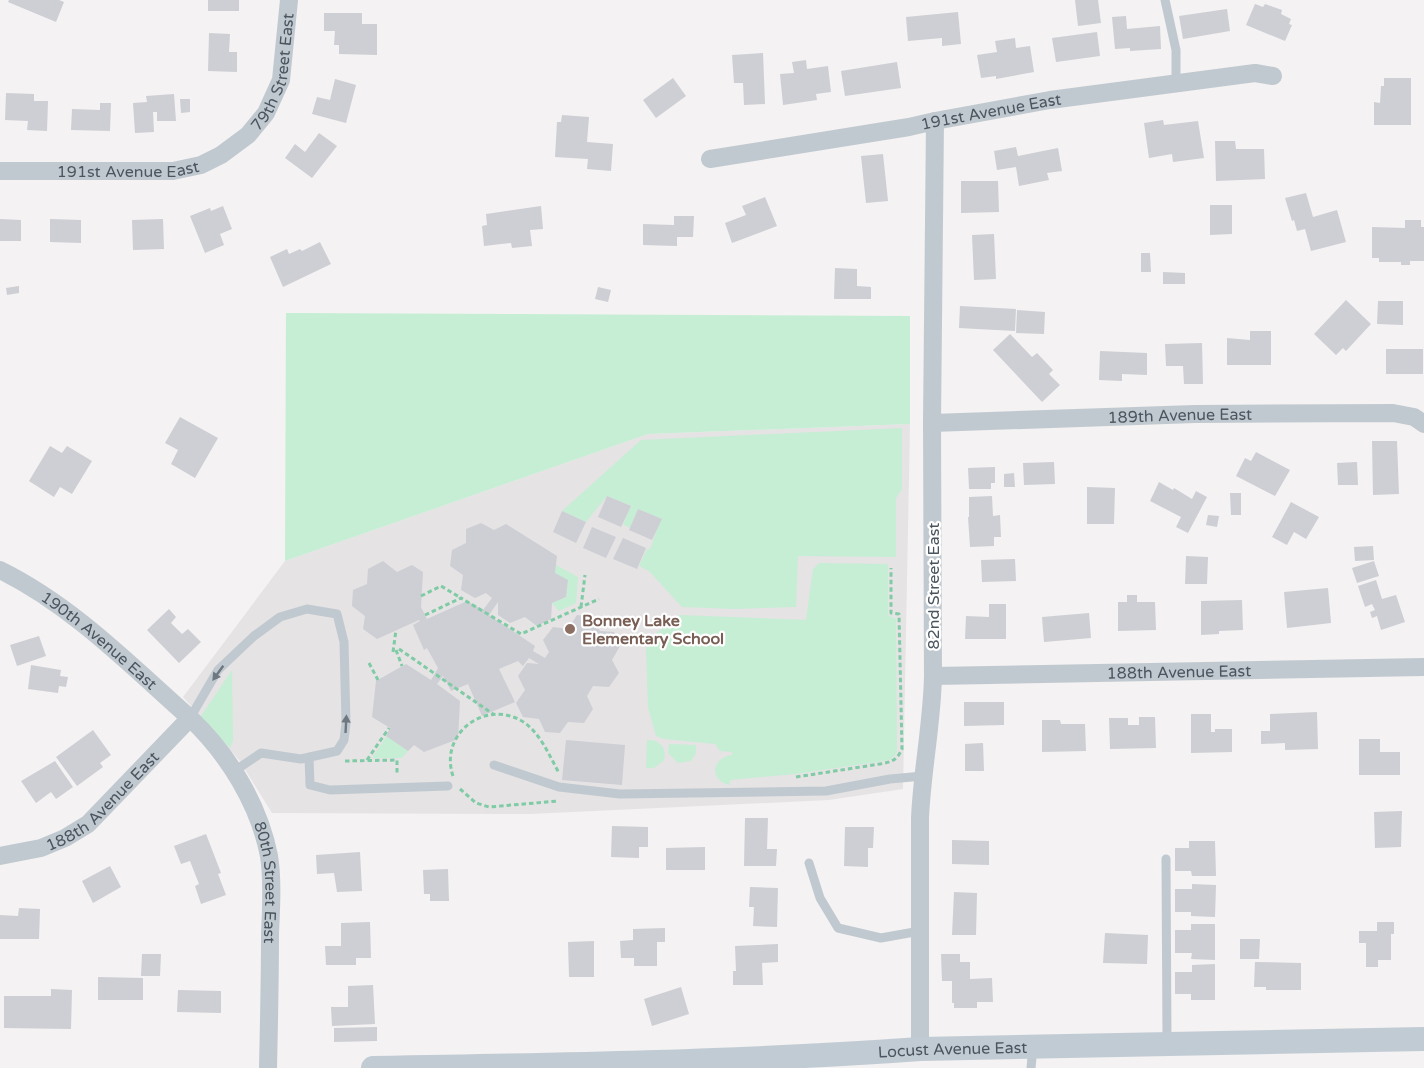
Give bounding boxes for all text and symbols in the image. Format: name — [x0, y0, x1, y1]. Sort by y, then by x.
street label: 79th Street East — [247, 12, 299, 135]
street label: 191st Avenue East — [919, 90, 1062, 135]
street label: 191st Avenue East — [57, 157, 201, 182]
street label: 189th Avenue East — [1107, 405, 1252, 428]
street label: 82nd Street East — [924, 523, 944, 649]
street label: 190th Avenue East — [37, 587, 161, 694]
place label: Bonney Lake Elementary School — [582, 611, 724, 649]
marker: Bonney Lake Elementary School — [563, 622, 577, 636]
street label: 188th Avenue East — [1107, 661, 1251, 684]
one-way arrow — [212, 666, 224, 681]
one-way arrow — [341, 714, 350, 733]
street label: 188th Avenue East — [43, 747, 164, 856]
street label: 80th Street East — [249, 819, 280, 943]
street label: Locust Avenue East — [877, 1038, 1028, 1063]

